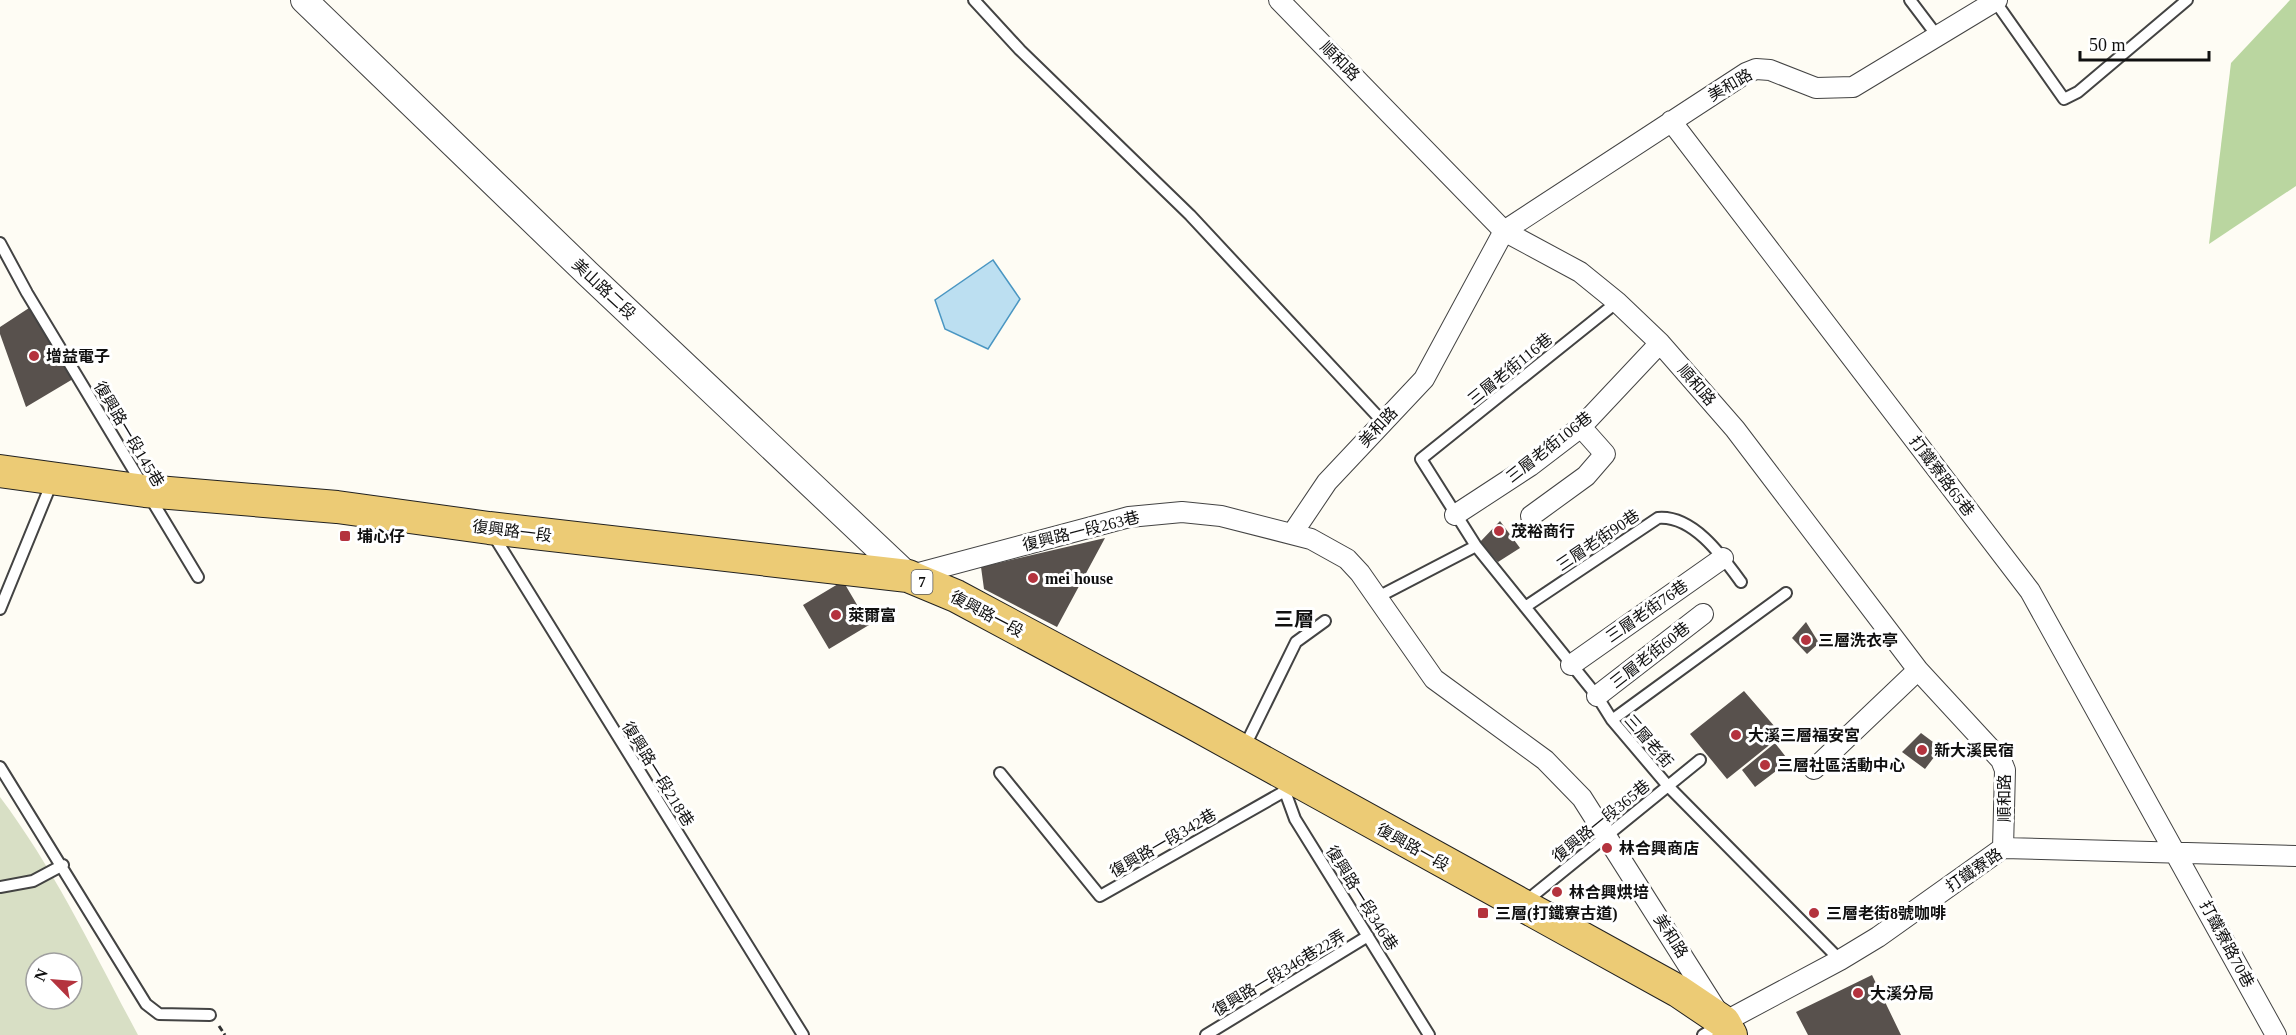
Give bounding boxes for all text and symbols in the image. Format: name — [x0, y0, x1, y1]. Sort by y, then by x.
scale bar — [2080, 24, 2209, 62]
text: 50 m — [2089, 35, 2126, 55]
street label: 順和路 — [1317, 38, 1363, 84]
street label: 美和路 — [1705, 66, 1755, 104]
street label: 美山路二段 — [569, 255, 639, 323]
street label: 三層老街116巷 — [1464, 330, 1556, 408]
place label: 增益電子 — [46, 347, 110, 365]
marker: 增益電子 — [27, 349, 41, 363]
street label: 順和路 — [1675, 361, 1719, 409]
street label: 復興路一段145巷 — [91, 378, 167, 490]
street label: 美和路 — [1355, 404, 1401, 450]
street label: 三層老街106巷 — [1503, 408, 1595, 486]
street label: 打鐵寮路65巷 — [1906, 433, 1978, 519]
street label: 三層老街90巷 — [1553, 506, 1643, 574]
street label: 復興路一段263巷 — [1021, 508, 1141, 554]
street label: 復興路一段 — [471, 518, 553, 544]
place label: 茂裕商行 — [1511, 523, 1575, 540]
marker: 茂裕商行 — [1492, 524, 1506, 538]
place label: 埔心仔 — [357, 527, 405, 545]
marker: 埔心仔 — [338, 529, 352, 543]
road number: 7 — [912, 570, 932, 594]
place label: mei house — [1045, 570, 1113, 587]
marker: mei house — [1026, 571, 1040, 585]
street label: 三層老街76巷 — [1603, 577, 1691, 645]
street label: 復興路一段 — [948, 588, 1026, 640]
place label: 萊爾富 — [848, 607, 896, 624]
marker: 萊爾富 — [829, 608, 843, 622]
district label: 三層 — [1274, 608, 1314, 630]
street label: 三層老街60巷 — [1607, 619, 1693, 691]
place label: 三層洗衣亭 — [1818, 632, 1898, 649]
marker: 三層洗衣亭 — [1799, 633, 1813, 647]
street label: 三層老街 — [1622, 711, 1676, 771]
street label: 復興路一段218巷 — [619, 719, 697, 829]
place label: 大溪三層福安宮 — [1748, 727, 1860, 744]
marker: 大溪三層福安宮 — [1729, 728, 1743, 742]
place label: 新大溪民宿 — [1934, 742, 2014, 759]
marker: 新大溪民宿 — [1915, 743, 1929, 757]
place label: 三層社區活動中心 — [1777, 756, 1905, 774]
marker: 三層社區活動中心 — [1758, 758, 1772, 772]
street label: 順和路 — [1996, 774, 2013, 822]
street label: 復興路一段365巷 — [1549, 777, 1653, 865]
street label: 復興路一段342巷 — [1107, 806, 1219, 880]
street label: 復興路一段 — [1374, 820, 1452, 874]
place label: 林合興商店 — [1619, 840, 1699, 857]
marker: 林合興商店 — [1600, 841, 1614, 855]
street label: 復興路一段346巷 — [1323, 843, 1401, 953]
street label: 打鐵寮路 — [1943, 845, 2005, 895]
place label: 林合興烘培 — [1569, 883, 1649, 901]
marker: 林合興烘培 — [1550, 885, 1564, 899]
street label: 打鐵寮路70巷 — [2197, 898, 2257, 990]
place label: 三層(打鐵寮古道) — [1495, 905, 1618, 923]
place label: 三層老街8號咖啡 — [1826, 905, 1946, 922]
marker: 三層(打鐵寮古道) — [1476, 906, 1490, 920]
marker: 三層老街8號咖啡 — [1807, 906, 1821, 920]
street label: 美和路 — [1651, 911, 1691, 961]
street label: 復興路一段346巷22弄 — [1209, 927, 1349, 1019]
north arrow — [24, 951, 84, 1011]
text: N — [31, 966, 51, 984]
place label: 大溪分局 — [1870, 985, 1934, 1002]
marker: 大溪分局 — [1851, 986, 1865, 1000]

